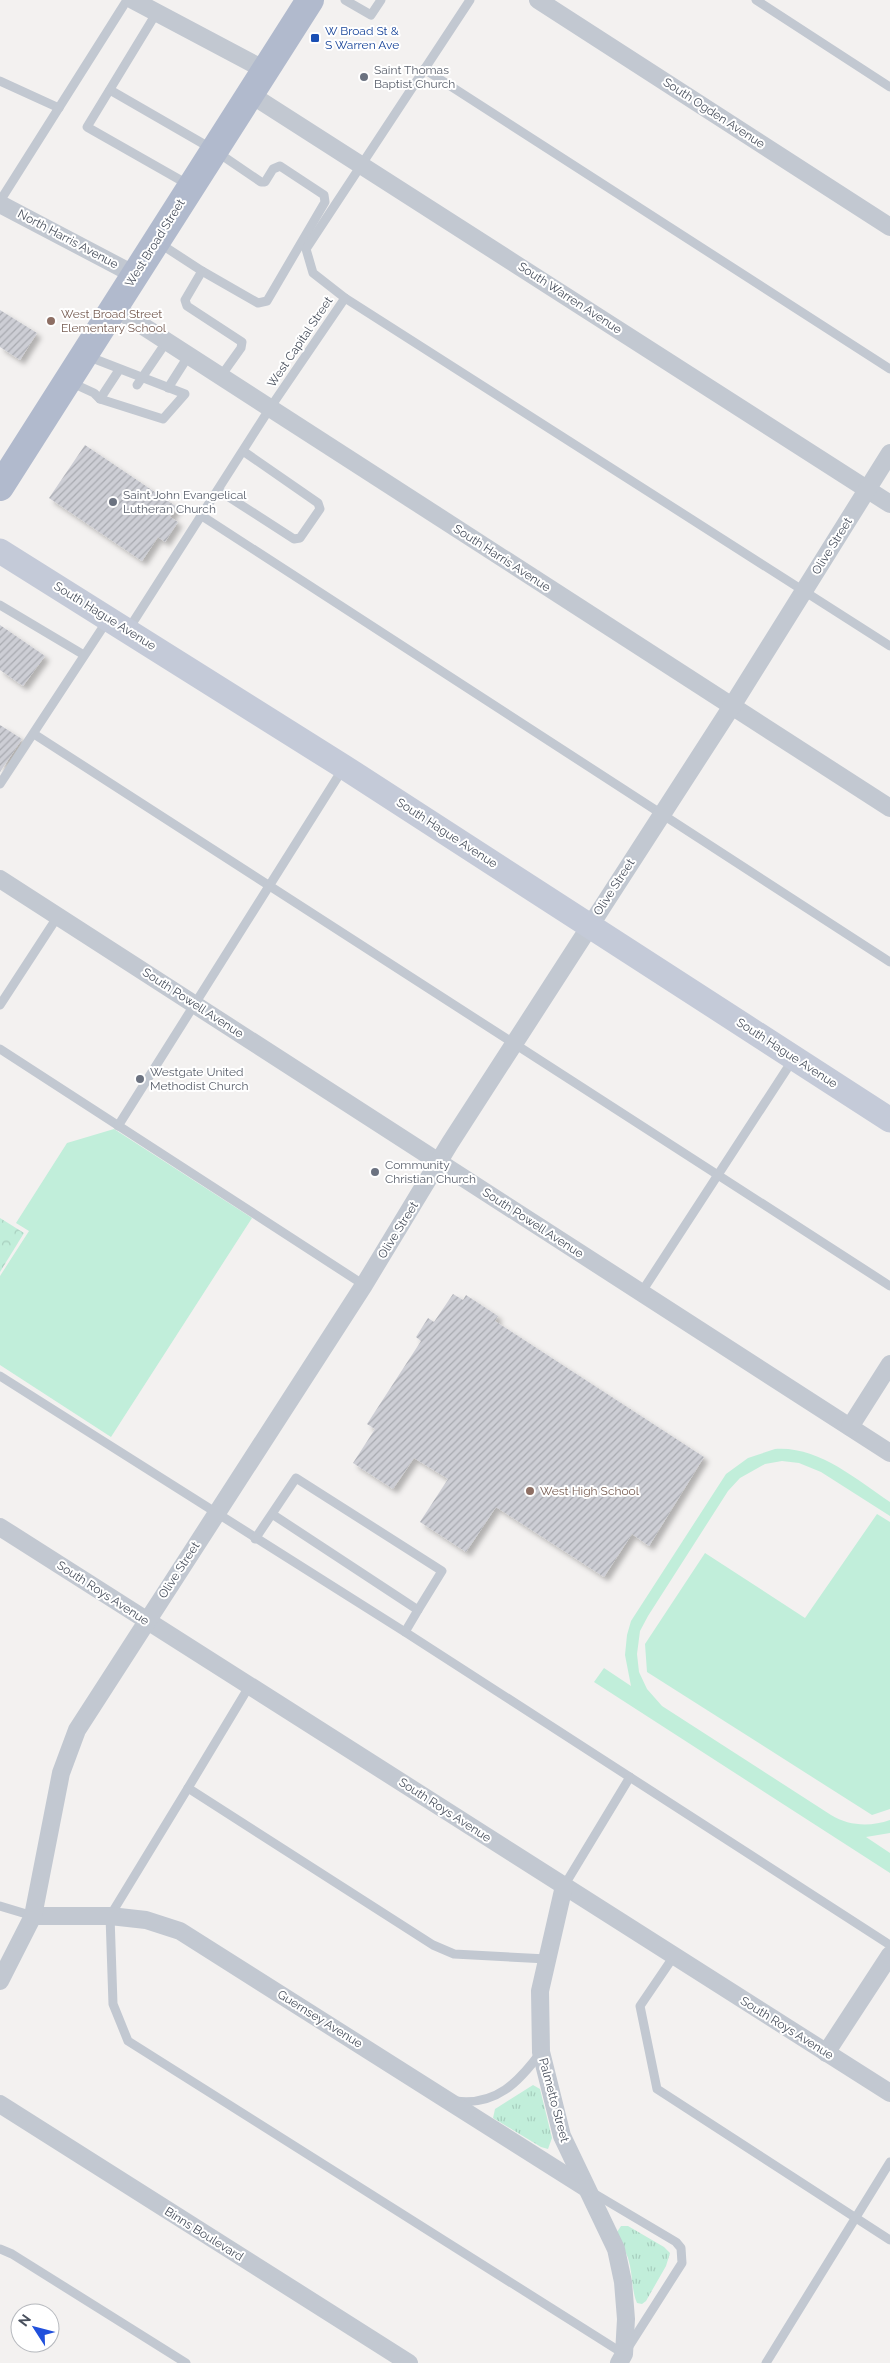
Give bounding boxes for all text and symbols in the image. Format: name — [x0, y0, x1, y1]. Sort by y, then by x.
place label: W Broad St & S Warren Ave — [325, 24, 399, 52]
marker: W Broad St & S Warren Ave — [309, 32, 321, 44]
place label: Saint Thomas Baptist Church — [374, 63, 455, 91]
marker: Saint Thomas Baptist Church — [358, 71, 370, 83]
street label: South Ogden Avenue — [661, 75, 767, 151]
street label: West Broad Street — [122, 196, 188, 290]
street label: North Harris Avenue — [15, 207, 121, 271]
street label: South Warren Avenue — [516, 259, 624, 337]
street label: West Capital Street — [264, 294, 336, 390]
place label: West Broad Street Elementary School — [61, 307, 167, 335]
marker: West Broad Street Elementary School — [45, 315, 57, 327]
place label: Saint John Evangelical Lutheran Church — [123, 488, 247, 516]
marker: Saint John Evangelical Lutheran Church — [107, 496, 119, 508]
street label: Olive Street — [809, 515, 855, 577]
street label: South Harris Avenue — [451, 521, 553, 595]
street label: South Hague Avenue — [52, 579, 158, 653]
street label: South Hague Avenue — [394, 795, 500, 871]
street label: Olive Street — [591, 856, 637, 918]
street label: South Powell Avenue — [140, 965, 246, 1041]
street label: South Hague Avenue — [734, 1015, 840, 1091]
place label: Westgate United Methodist Church — [150, 1065, 248, 1093]
marker: Westgate United Methodist Church — [134, 1073, 146, 1085]
place label: Community Christian Church — [385, 1158, 476, 1186]
marker: Community Christian Church — [369, 1166, 381, 1178]
street label: South Powell Avenue — [480, 1185, 586, 1261]
street label: Olive Street — [375, 1199, 421, 1261]
place label: West High School — [540, 1484, 640, 1498]
marker: West High School — [524, 1485, 536, 1497]
street label: Olive Street — [156, 1539, 202, 1601]
street label: South Roys Avenue — [54, 1558, 152, 1628]
street label: South Roys Avenue — [396, 1775, 494, 1845]
street label: Guernsey Avenue — [275, 1987, 365, 2051]
street label: South Roys Avenue — [738, 1994, 836, 2062]
street label: Palmetto Street — [536, 2056, 572, 2144]
street label: Binns Boulevard — [162, 2204, 246, 2264]
north arrow — [10, 2303, 60, 2353]
text: N — [15, 2311, 34, 2329]

